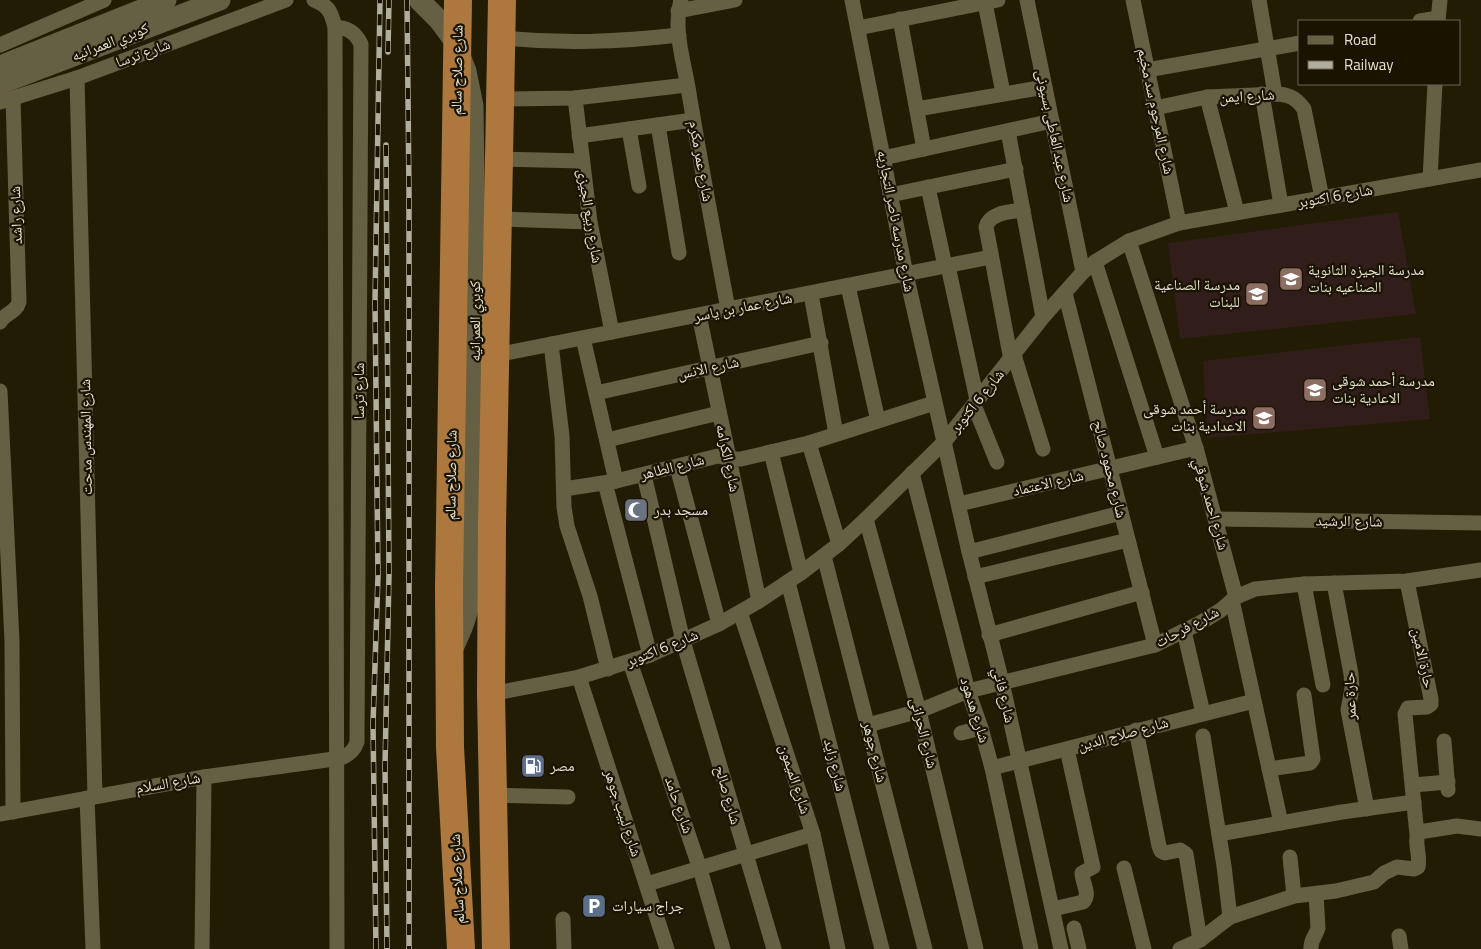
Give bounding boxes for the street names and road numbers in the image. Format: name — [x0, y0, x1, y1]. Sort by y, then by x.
street label: كوبري العمرانيه — [68, 16, 152, 68]
street label: شارع صلاح سالم — [444, 24, 469, 115]
street label: شارع ترسا — [112, 32, 174, 73]
street label: شارع المرحوم سد مخيم — [1132, 46, 1181, 176]
street label: شارع عبد العاطى بسيونى — [1030, 67, 1081, 205]
street label: شارع ايمن — [1219, 83, 1275, 108]
street label: شارع عمر مكرم — [683, 119, 720, 203]
street label: شارع مدرسه ناصر التجاريه — [871, 148, 922, 294]
street label: شارع ربيع الجيزى — [572, 167, 609, 265]
street label: شارع 6 اكتوبر — [1295, 178, 1374, 214]
street label: شارع راشد — [3, 185, 28, 244]
street label: كوبري العمرانيه — [463, 280, 487, 362]
street label: شارع عمار بن ياسر — [691, 286, 794, 327]
street label: شارع الانس — [675, 350, 741, 385]
street label: شارع ترسا — [347, 363, 370, 419]
street label: شارع 6 اكتوبر — [943, 364, 1010, 438]
street label: شارع المهندس مدحت — [73, 379, 98, 495]
street label: شارع محمود صالح — [1087, 418, 1134, 520]
street label: شارع الكرامه — [710, 422, 747, 494]
street label: شارع صلاح سالم — [438, 429, 463, 520]
street label: شارع الطاهر — [636, 447, 707, 486]
street label: شارع احمد شوقي — [1187, 455, 1236, 553]
street label: شارع الاعتماد — [1010, 463, 1086, 502]
street label: شارع الرشيد — [1315, 508, 1383, 533]
street label: شارع فرحات — [1151, 600, 1223, 653]
street label: شارع 6 اكتوبر — [621, 623, 701, 673]
street label: حارة الامين — [1406, 626, 1441, 691]
street label: شارع فاني — [986, 665, 1022, 725]
street label: حارة عمر — [1337, 671, 1362, 722]
street label: شارع هدهود — [955, 674, 996, 746]
street label: شارع الحرانى — [905, 695, 944, 771]
street label: شارع صلاح الدين — [1075, 710, 1171, 757]
street label: شارع جوهر — [857, 718, 894, 785]
street label: شارع زايد — [818, 736, 853, 794]
street label: شارع الميمون — [773, 741, 818, 817]
street label: شارع صالح — [709, 763, 748, 827]
street label: شارع لبيب جوهر — [598, 765, 648, 860]
street label: شارع السلام — [134, 766, 202, 799]
street label: شارع حامد — [659, 773, 700, 837]
street label: شارع صلاح سالم — [443, 833, 470, 925]

